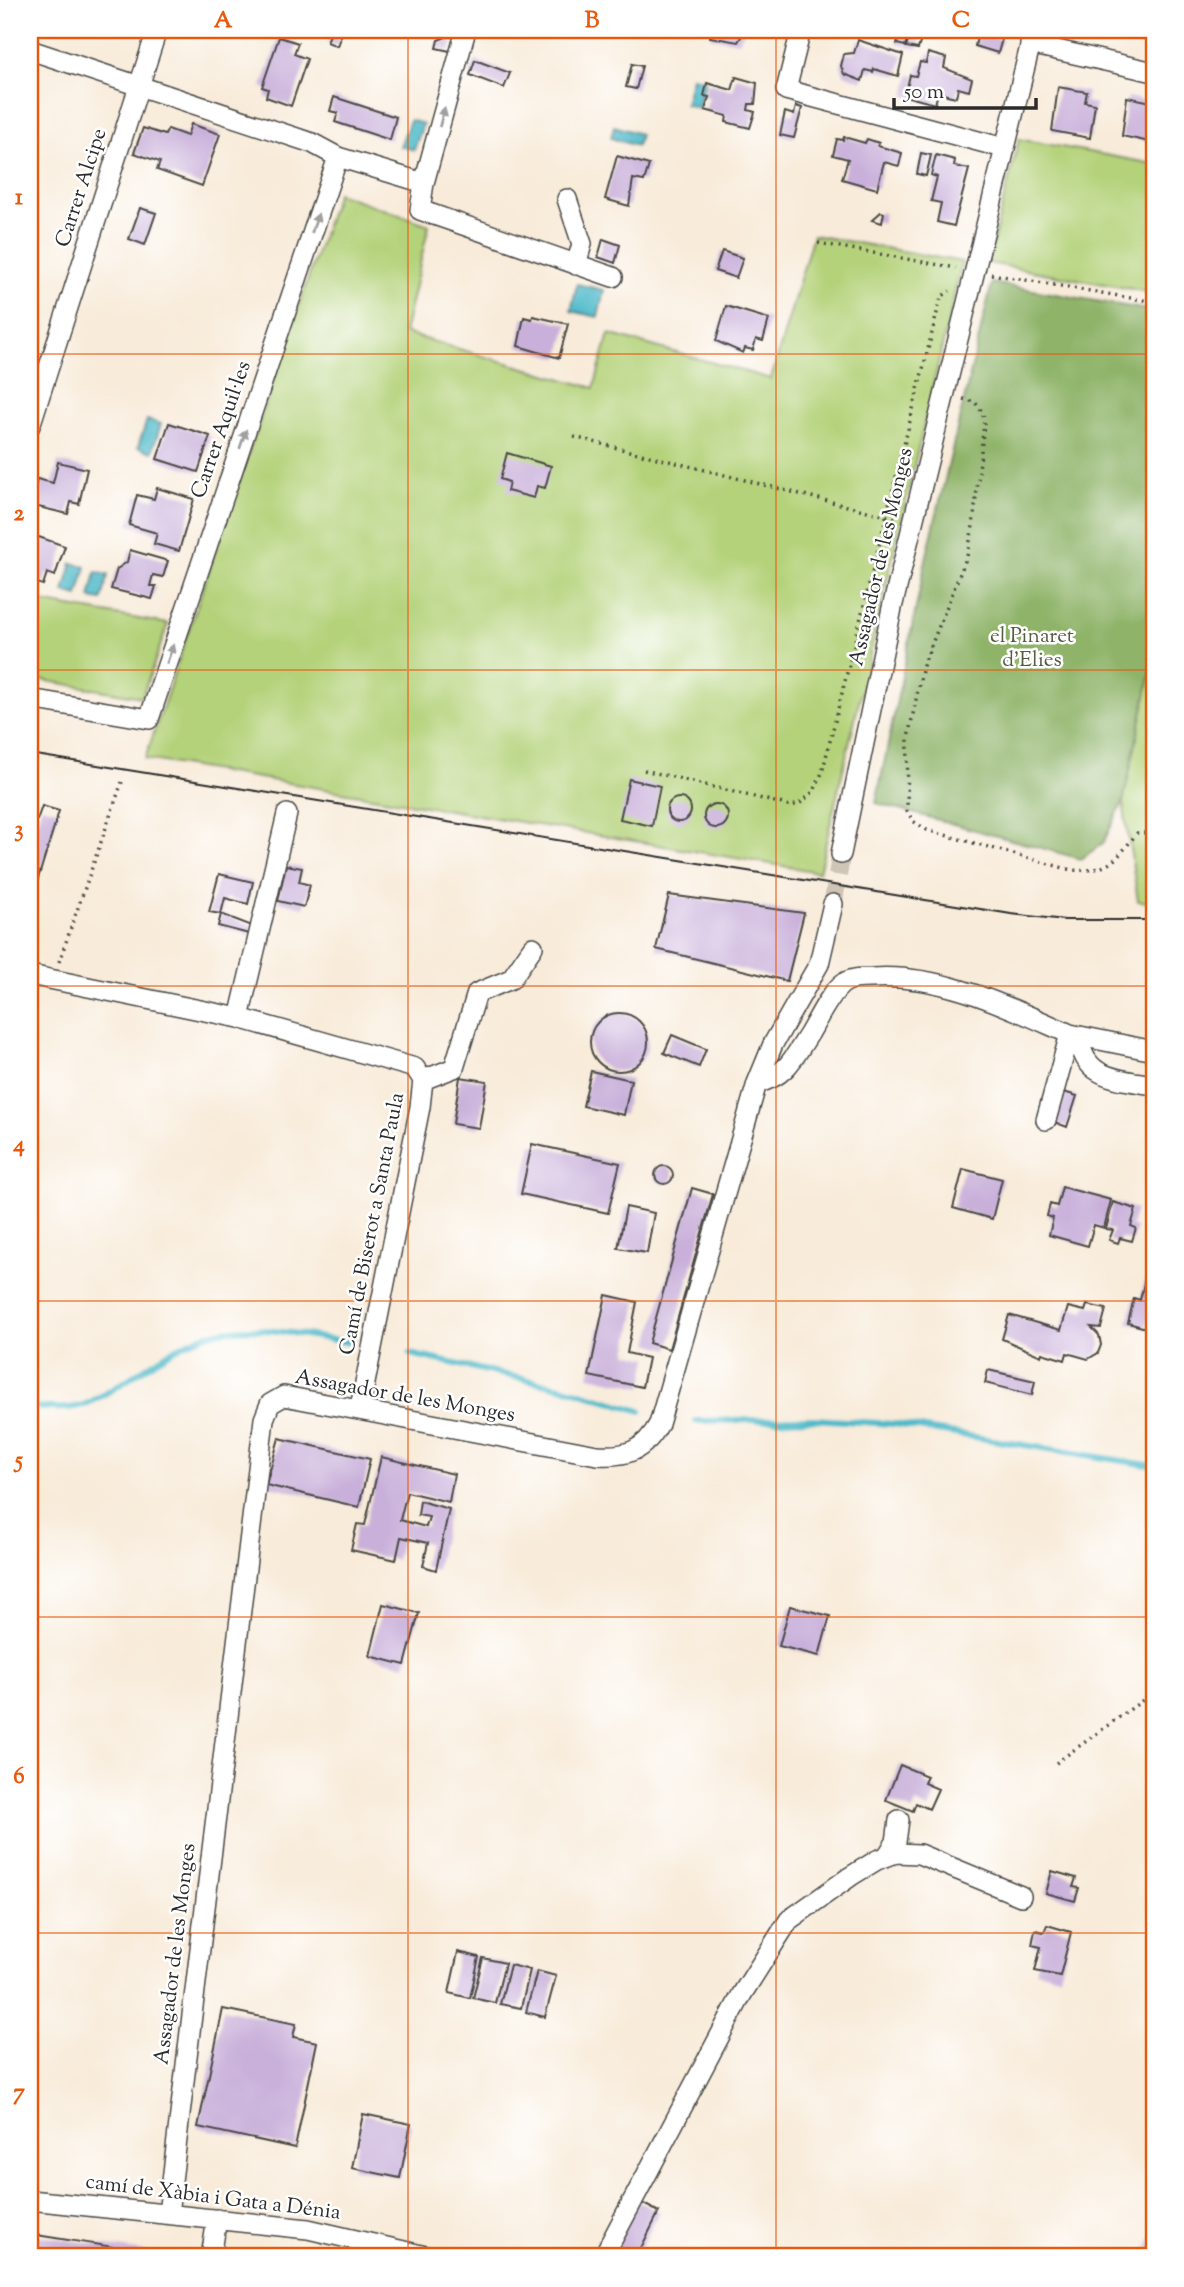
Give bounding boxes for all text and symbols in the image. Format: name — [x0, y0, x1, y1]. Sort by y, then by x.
text: A — [214, 5, 233, 38]
text: B — [585, 5, 600, 38]
text: C — [952, 5, 970, 38]
scale bar — [894, 66, 1035, 110]
text: 50 m — [903, 78, 944, 108]
one-way arrow — [437, 106, 448, 128]
street label: Carrer Alcipe — [49, 125, 115, 251]
text: 1 — [15, 182, 23, 215]
one-way arrow — [310, 212, 321, 233]
street label: Carrer Aquil·les — [184, 357, 260, 503]
one-way arrow — [238, 428, 249, 449]
street label: Assagador de les Monges — [842, 445, 922, 669]
text: 2 — [14, 498, 25, 531]
park label: el Pinaret d'Elies — [990, 622, 1074, 676]
one-way arrow — [165, 644, 176, 665]
text: 3 — [14, 814, 24, 847]
street label: Camí de Biserot a Santa Paula — [333, 1090, 413, 1358]
text: 4 — [12, 1129, 25, 1162]
street label: Assagador de les Monges — [293, 1363, 517, 1431]
text: 5 — [13, 1445, 23, 1478]
text: 6 — [13, 1761, 25, 1794]
street label: Assagador de les Monges — [148, 1842, 204, 2066]
text: 7 — [13, 2077, 25, 2110]
street label: camí de Xàbia i Gata a Dénia — [84, 2167, 343, 2229]

